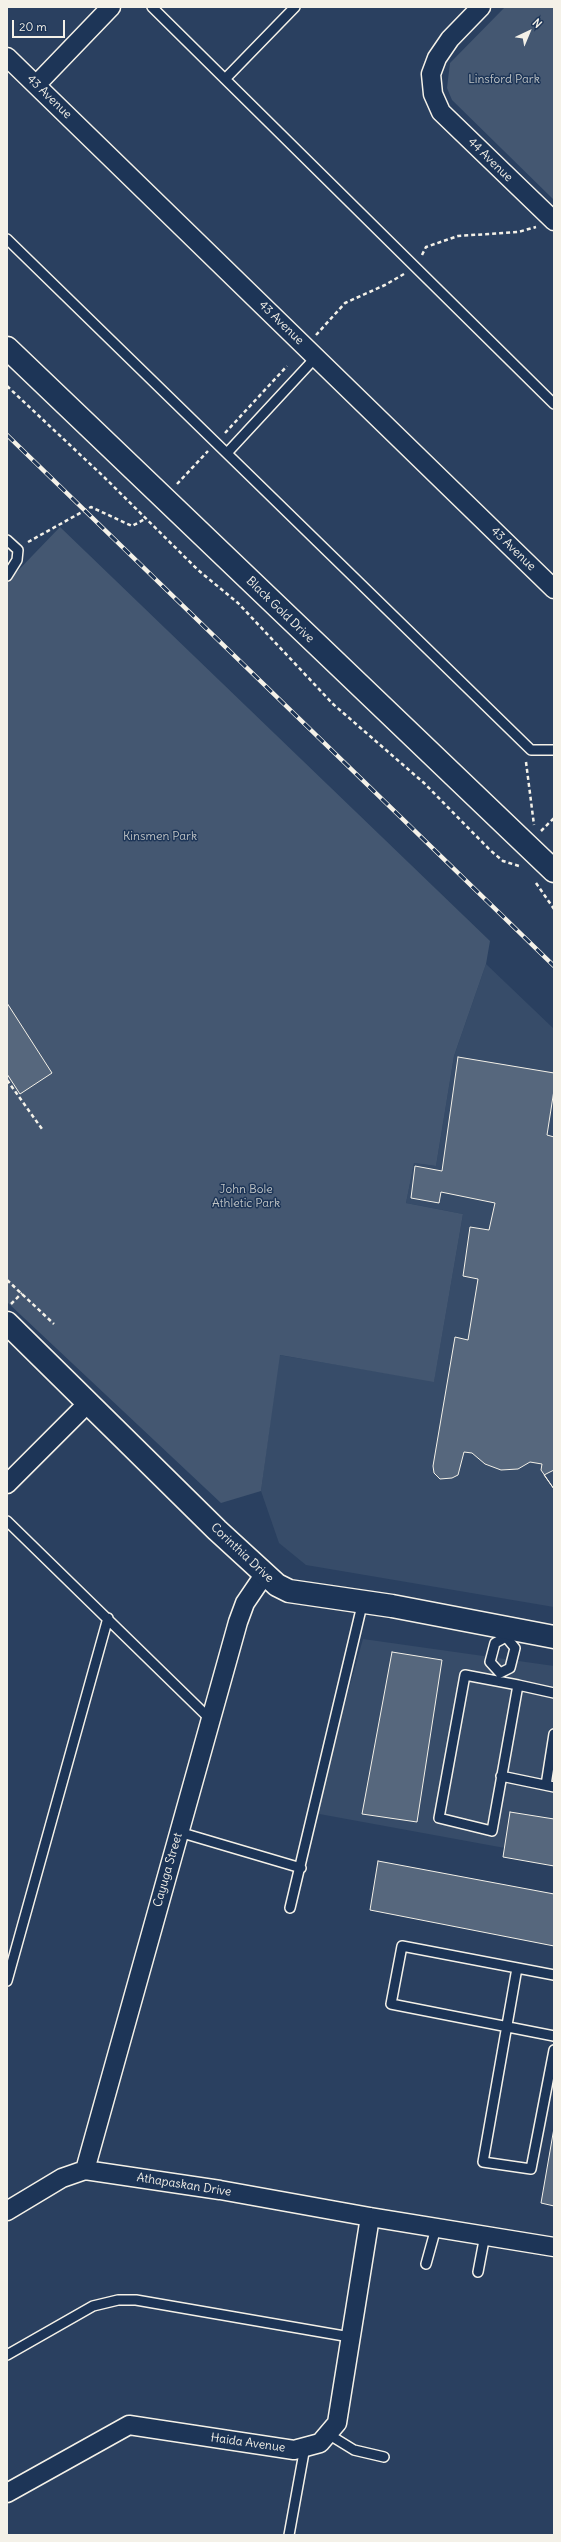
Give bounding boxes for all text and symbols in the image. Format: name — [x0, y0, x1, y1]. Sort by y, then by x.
scale bar — [14, 12, 67, 38]
north arrow — [509, 12, 549, 52]
text: N — [530, 16, 545, 31]
text: 20 m — [19, 19, 47, 34]
street label: 43 Avenue — [24, 72, 74, 122]
park label: Linsford Park — [468, 73, 540, 87]
street label: 44 Avenue — [465, 135, 515, 185]
street label: 43 Avenue — [256, 298, 306, 348]
street label: 43 Avenue — [488, 524, 538, 574]
street label: Black Gold Drive — [243, 574, 317, 646]
park label: Kinsmen Park — [123, 830, 197, 844]
park label: John Bole Athletic Park — [212, 1183, 280, 1211]
street label: Corinthia Drive — [208, 1520, 276, 1586]
street label: Cayuga Street — [150, 1831, 186, 1909]
street label: Athapaskan Drive — [136, 2170, 232, 2200]
street label: Haida Avenue — [210, 2431, 286, 2455]

